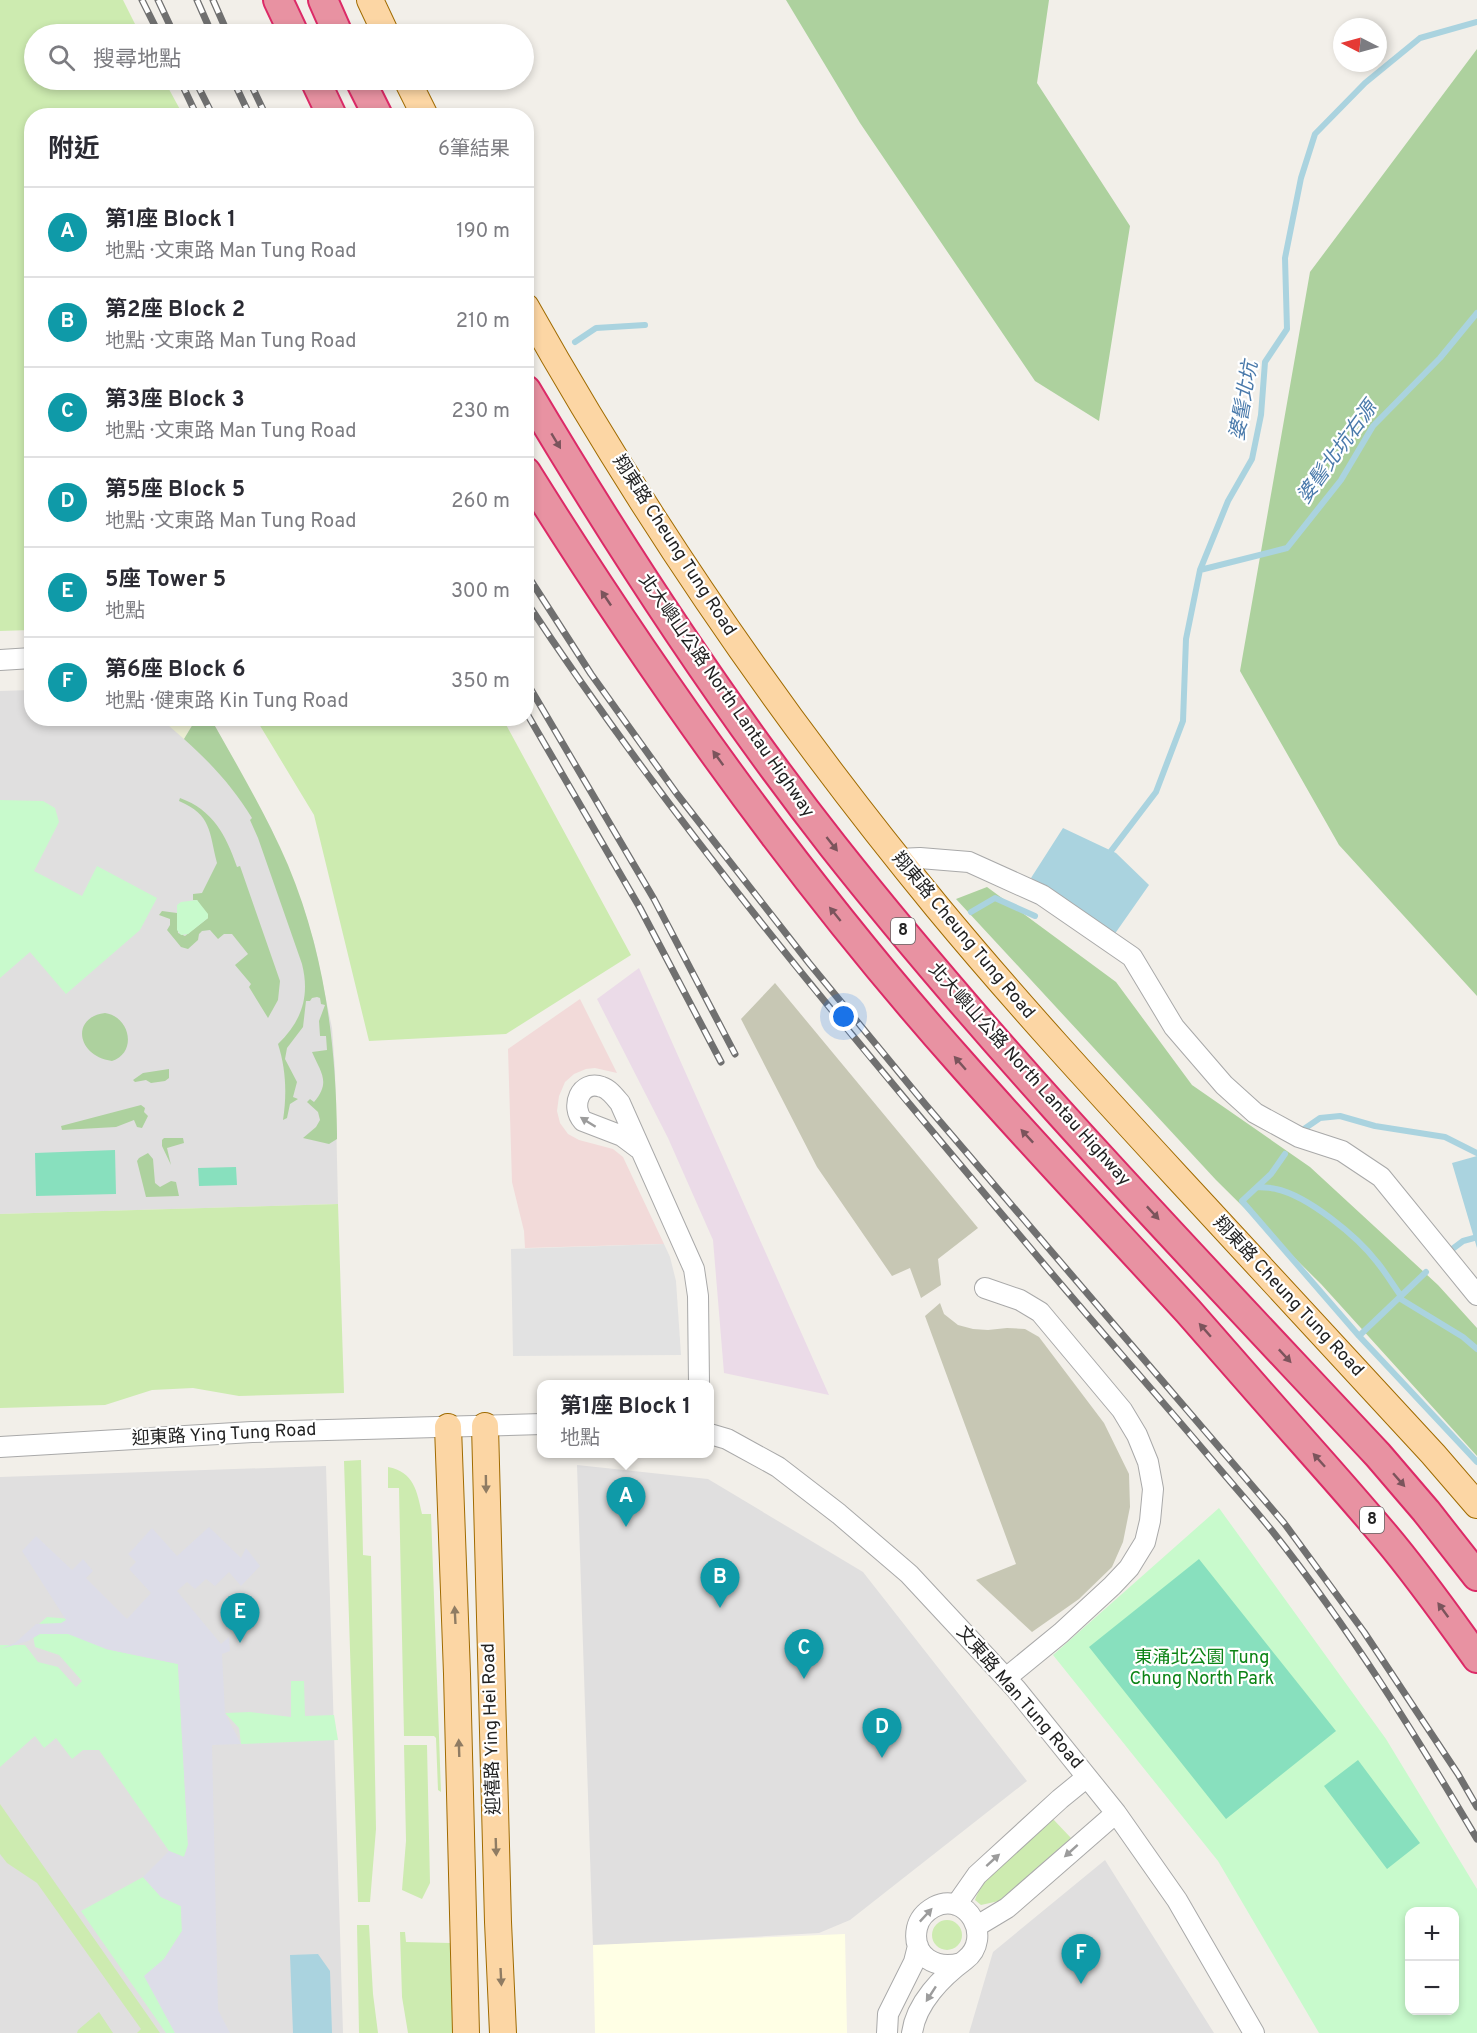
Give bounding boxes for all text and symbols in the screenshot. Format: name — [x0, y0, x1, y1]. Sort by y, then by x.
north arrow — [1333, 18, 1387, 72]
search box — [24, 24, 534, 90]
icon: search — [45, 41, 78, 74]
text: 搜尋地點 — [93, 47, 181, 74]
text: 附近 — [48, 134, 100, 167]
text: 6筆結果 — [438, 137, 510, 163]
text: 第1座 Block 1 — [105, 207, 236, 234]
text: A — [60, 219, 75, 245]
text: 190 m — [456, 219, 510, 245]
text: 地點 · 文東路 Man Tung Road — [105, 239, 357, 265]
text: 第2座 Block 2 — [105, 297, 245, 324]
text: B — [61, 309, 74, 335]
text: 210 m — [456, 309, 510, 335]
text: 地點 · 文東路 Man Tung Road — [105, 329, 357, 355]
water label: 婆髻北坑 — [1225, 356, 1265, 443]
text: 第3座 Block 3 — [105, 387, 245, 414]
water label: 婆髻北坑右源 — [1292, 394, 1386, 509]
text: C — [61, 399, 74, 425]
text: 230 m — [451, 399, 510, 425]
text: 地點 · 文東路 Man Tung Road — [105, 419, 357, 445]
one-way arrow — [551, 433, 562, 449]
street label: 翔東路 Cheung Tung Road — [607, 451, 741, 641]
text: 第5座 Block 5 — [105, 477, 245, 504]
text: D — [60, 489, 75, 515]
text: 260 m — [451, 489, 510, 515]
text: 地點 · 文東路 Man Tung Road — [105, 509, 357, 535]
text: 5座 Tower 5 — [105, 567, 226, 594]
street label: 北大嶼山公路 North Lantau Highway — [633, 570, 819, 822]
text: E — [61, 579, 74, 605]
text: 300 m — [451, 579, 510, 605]
one-way arrow — [601, 590, 612, 606]
text: 地點 — [105, 599, 145, 625]
text: 第6座 Block 6 — [105, 657, 245, 684]
text: F — [62, 669, 73, 695]
text: 350 m — [451, 669, 510, 695]
text: 地點 · 健東路 Kin Tung Road — [105, 689, 349, 715]
one-way arrow — [712, 751, 724, 766]
one-way arrow — [825, 836, 838, 852]
street label: 翔東路 Cheung Tung Road — [886, 848, 1040, 1024]
one-way arrow — [829, 906, 842, 922]
road number: 8 — [891, 918, 915, 944]
street label: 北大嶼山公路 North Lantau Highway — [923, 959, 1135, 1191]
your location — [829, 1002, 858, 1031]
one-way arrow — [954, 1055, 967, 1071]
one-way arrow — [579, 1116, 596, 1127]
one-way arrow — [1021, 1129, 1034, 1144]
one-way arrow — [1145, 1206, 1159, 1220]
street label: 翔東路 Cheung Tung Road — [1208, 1212, 1368, 1382]
one-way arrow — [1198, 1322, 1211, 1338]
one-way arrow — [1278, 1348, 1291, 1363]
popup — [537, 1380, 714, 1458]
text: 第1座 Block 1 — [560, 1394, 691, 1421]
street label: 迎東路 Ying Tung Road — [131, 1419, 317, 1451]
text: 地點 — [560, 1426, 600, 1452]
one-way arrow — [1312, 1452, 1326, 1467]
one-way arrow — [1392, 1472, 1405, 1487]
one-way arrow — [481, 1475, 491, 1494]
pin: A — [606, 1478, 646, 1527]
road number: 8 — [1360, 1507, 1384, 1533]
pin: B — [700, 1558, 740, 1608]
pin: E — [220, 1594, 260, 1643]
one-way arrow — [1437, 1603, 1449, 1618]
one-way arrow — [450, 1606, 459, 1625]
street label: 文東路 Man Tung Road — [951, 1622, 1087, 1774]
pin: C — [784, 1630, 824, 1679]
street label: 迎禧路 Ying Hei Road — [478, 1643, 506, 1815]
park label: 東涌北公園 Tung Chung North Park — [1130, 1647, 1274, 1691]
pin: D — [862, 1708, 902, 1758]
one-way arrow — [455, 1738, 464, 1757]
one-way arrow — [491, 1837, 501, 1856]
one-way arrow — [1064, 1844, 1079, 1857]
one-way arrow — [985, 1854, 1000, 1867]
map controls — [1405, 1907, 1459, 2015]
button: + — [1405, 1907, 1459, 1961]
one-way arrow — [919, 1908, 933, 1923]
pin: F — [1062, 1934, 1100, 1984]
button: − — [1405, 1961, 1459, 2015]
one-way arrow — [496, 1968, 505, 1987]
one-way arrow — [925, 1986, 936, 2002]

